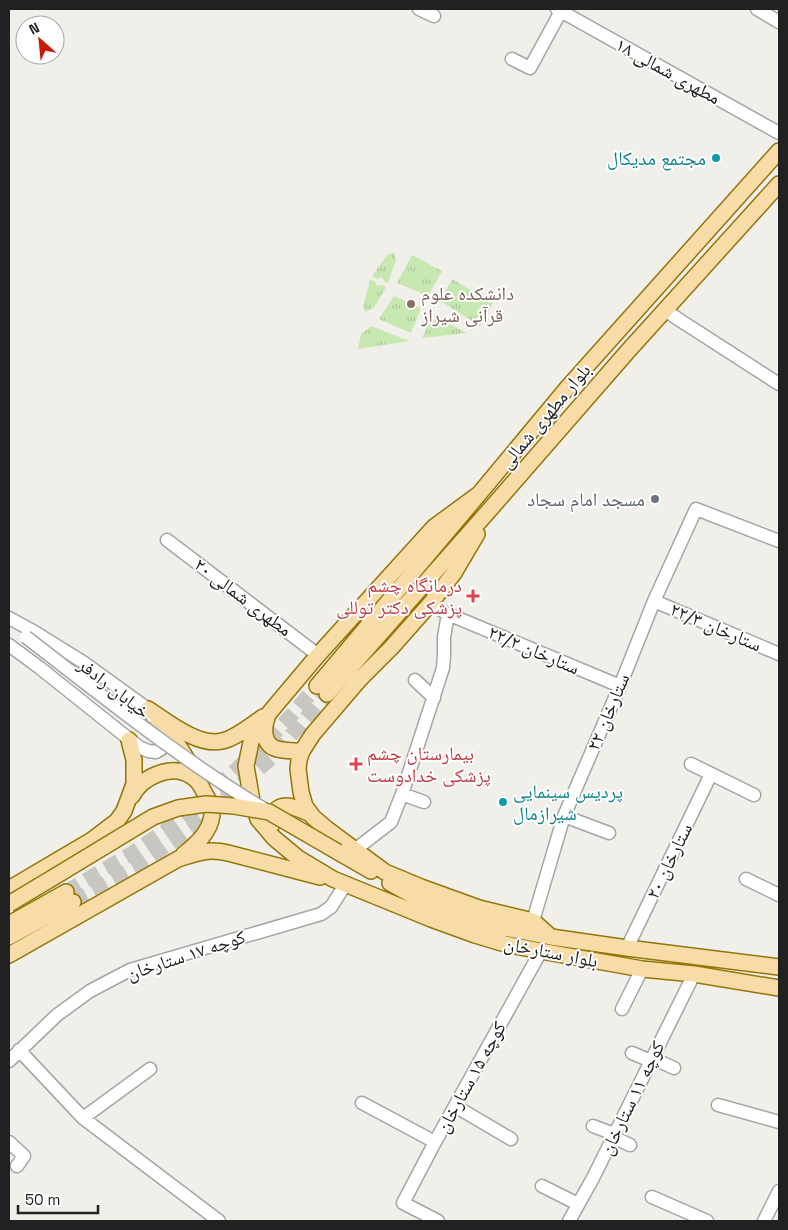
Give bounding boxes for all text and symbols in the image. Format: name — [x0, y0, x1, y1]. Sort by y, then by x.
north arrow — [15, 15, 65, 65]
text: N — [26, 18, 42, 39]
street label: ۱۸ مطهری شمالی — [611, 32, 725, 110]
place label: مجتمع مدیکال — [607, 146, 706, 171]
marker: مجتمع مدیکال — [710, 152, 722, 164]
place label: دانشکده علوم قرآنی شیراز — [420, 281, 514, 328]
marker: دانشکده علوم قرآنی شیراز — [405, 298, 417, 310]
street label: بلوار مطهرى شمالى — [494, 358, 596, 474]
place label: مسجد امام سجاد — [527, 487, 645, 513]
marker: مسجد امام سجاد — [649, 493, 661, 505]
street label: ۲۰ مطهری شمالی — [189, 552, 297, 642]
place label: درمانگاه چشم پزشكی دكتر توللی — [336, 573, 462, 620]
marker: درمانگاه چشم پزشكی دكتر توللی — [466, 589, 480, 603]
street label: ۲۲/۳ ستارخان — [666, 597, 766, 657]
street label: ۲۲/۲ ستارخان — [484, 620, 584, 680]
street label: خیابان رادفر — [72, 651, 155, 724]
street label: ۲۲ ستارخان — [581, 670, 635, 754]
place label: بیمارستان چشم پزشکی خدادوست — [367, 741, 491, 788]
marker: بیمارستان چشم پزشکی خدادوست — [349, 757, 363, 771]
place label: پردیس سینمایی شیرازمال — [513, 779, 623, 826]
marker: پردیس سینمایی شیرازمال — [497, 796, 509, 808]
street label: ۲۰ ستارخان — [640, 819, 698, 903]
street label: کوچه ۱۷ ستارخان — [123, 924, 249, 986]
street label: بلوار ستارخان — [502, 931, 600, 973]
street label: کوچه ۱۵ ستارخان — [430, 1017, 512, 1137]
street label: کوچه ۱۱ ستارخان — [594, 1037, 670, 1159]
scale bar — [18, 1182, 98, 1214]
text: 50 m — [25, 1190, 60, 1209]

